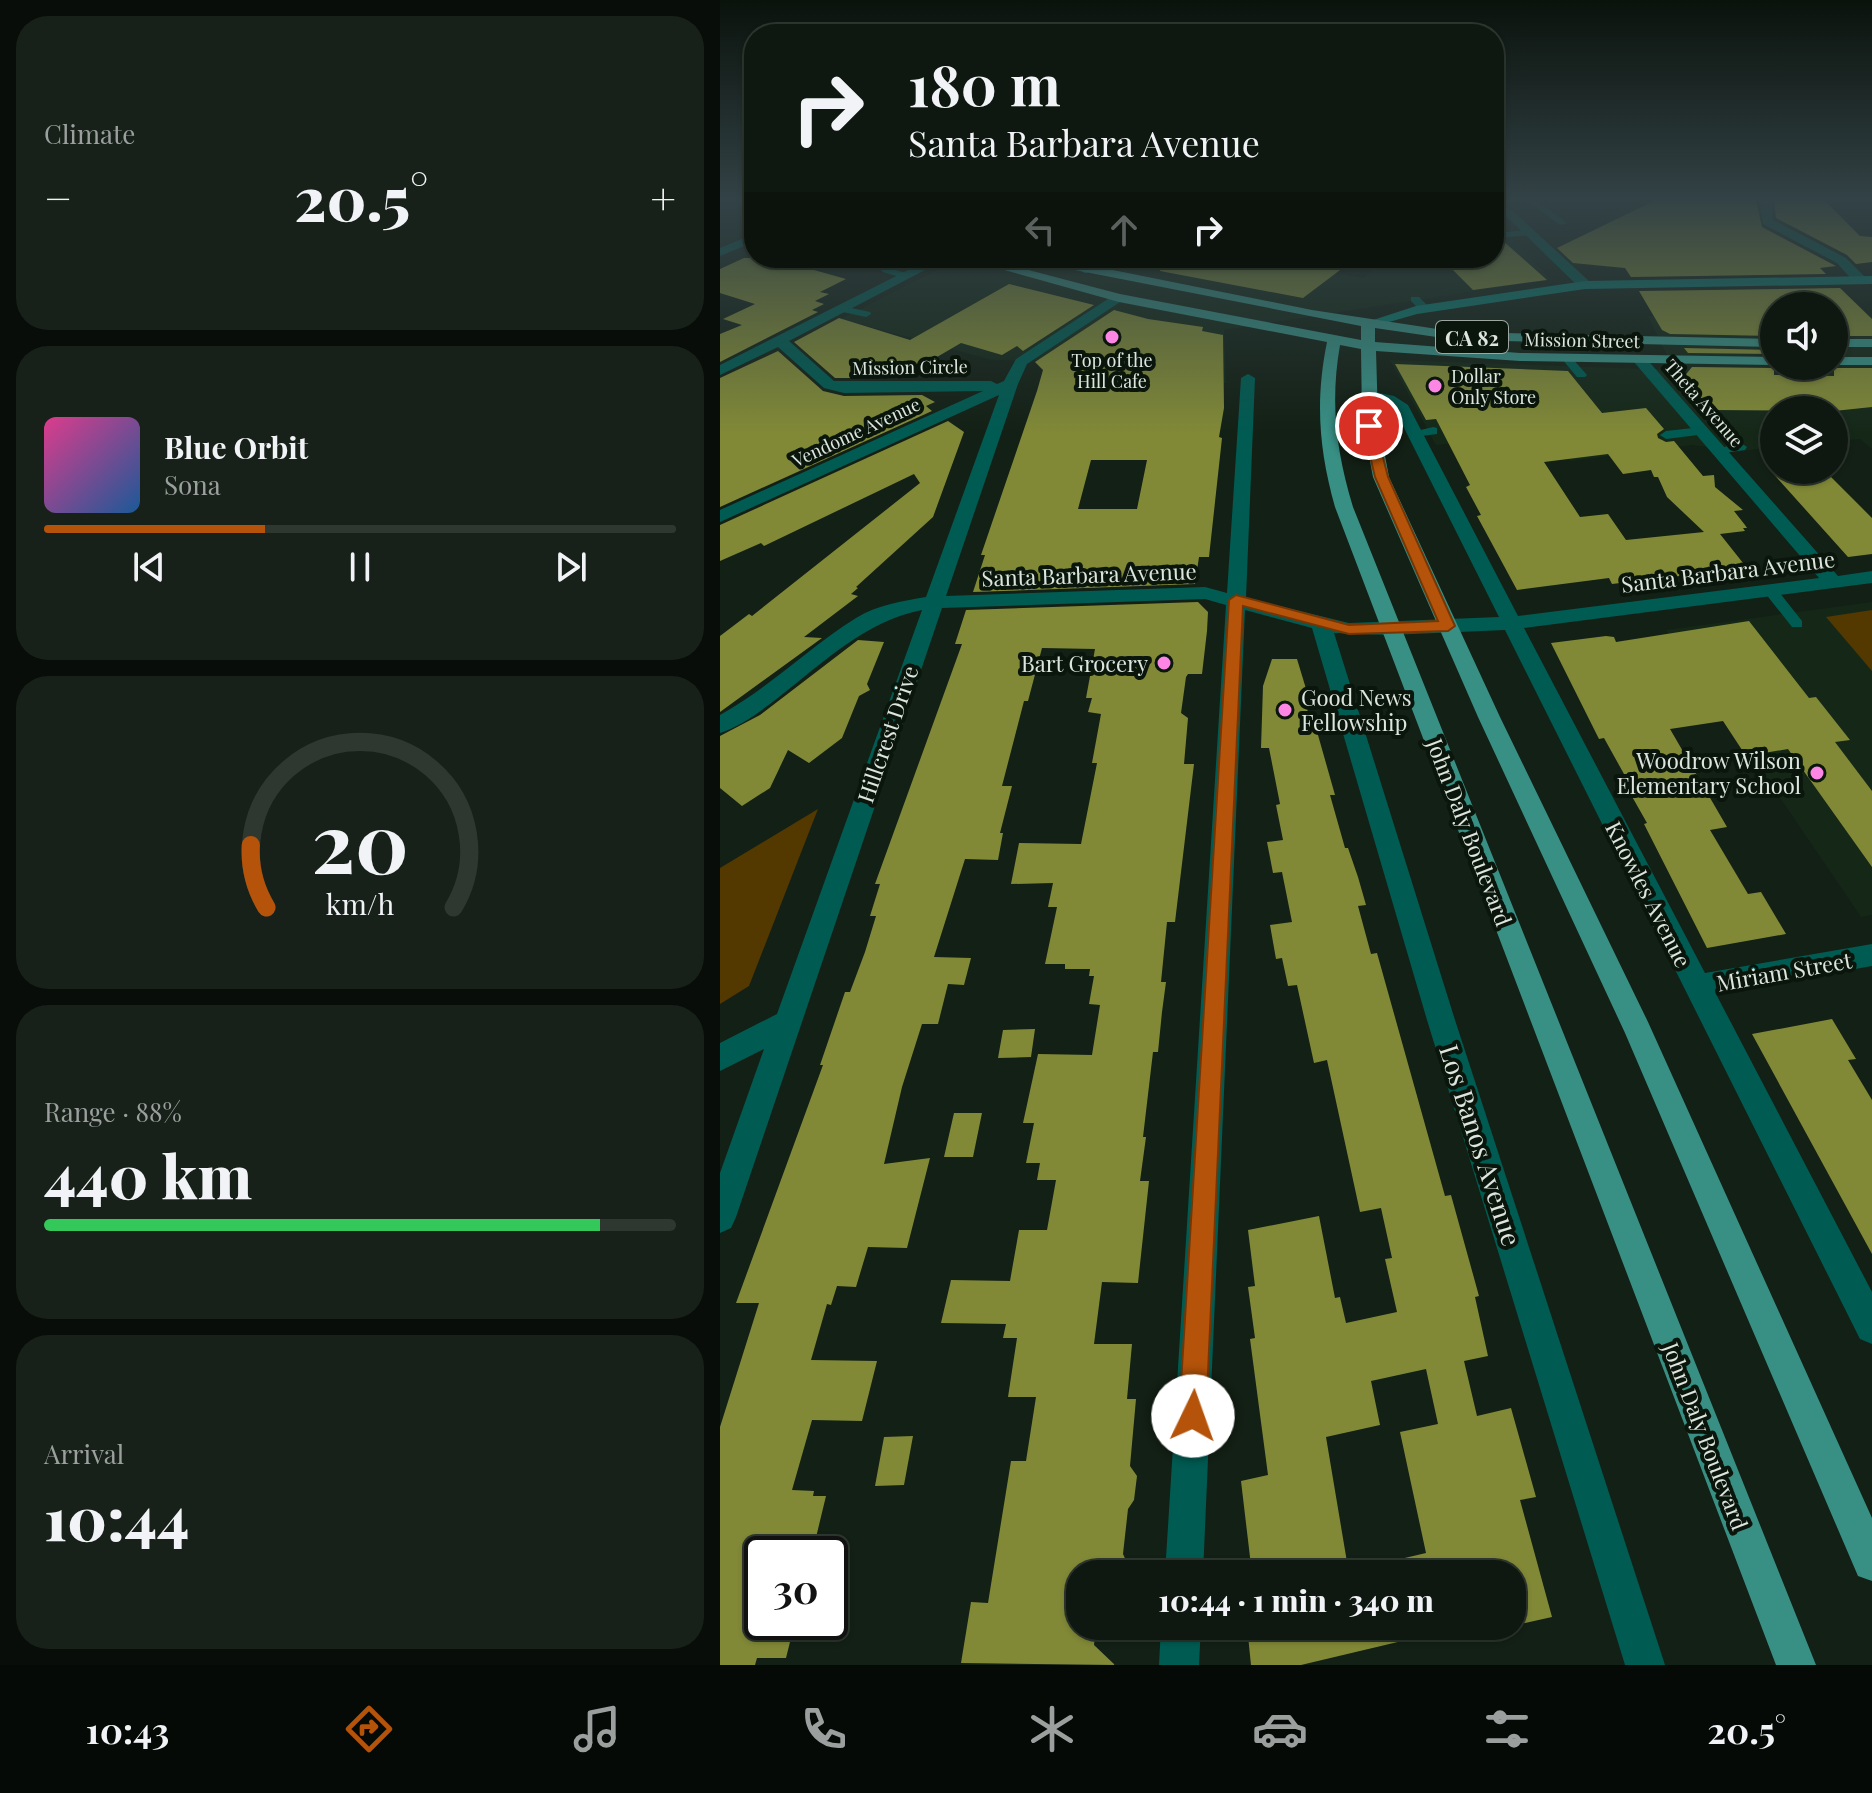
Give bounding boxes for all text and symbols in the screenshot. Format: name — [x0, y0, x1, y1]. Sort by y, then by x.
text: 180 m — [908, 46, 1061, 121]
icon: right — [776, 56, 880, 160]
text: Climate — [44, 116, 135, 151]
text: Santa Barbara Avenue — [908, 118, 1260, 166]
text: 20.5° — [294, 156, 428, 236]
text: − — [44, 167, 72, 226]
text: + — [650, 167, 676, 226]
icon: left — [1018, 208, 1062, 252]
icon: ahead — [1102, 208, 1146, 252]
icon: right — [1186, 208, 1230, 252]
map controls — [1760, 292, 1848, 484]
button: sound — [1760, 292, 1848, 380]
road number: CA 82 — [1436, 321, 1508, 353]
street label: Mission Street — [1524, 327, 1641, 353]
marker: Top of the Hill Cafe — [1103, 328, 1121, 346]
place label: Top of the Hill Cafe — [1071, 348, 1153, 393]
street label: Mission Circle — [852, 354, 968, 380]
street label: Theta Avenue — [1659, 354, 1749, 452]
place label: Dollar Only Store — [1451, 364, 1536, 409]
marker: Dollar Only Store — [1426, 377, 1444, 395]
street label: Vendome Avenue — [787, 392, 924, 473]
pin — [1335, 392, 1403, 460]
button: layers — [1760, 396, 1848, 484]
icon: arrive — [1347, 404, 1391, 448]
text: Blue Orbit — [164, 427, 308, 467]
text: Sona — [164, 467, 221, 502]
street label: Santa Barbara Avenue — [1619, 543, 1837, 599]
icon: previous — [127, 545, 171, 589]
icon: pause — [338, 545, 382, 589]
icon: next — [549, 545, 593, 589]
street label: Santa Barbara Avenue — [981, 555, 1197, 593]
place label: Bart Grocery — [1021, 648, 1148, 678]
marker: Bart Grocery — [1155, 654, 1173, 672]
street label: Hillcrest Drive — [850, 661, 924, 807]
place label: Good News Fellowship — [1301, 682, 1412, 737]
marker: Good News Fellowship — [1276, 701, 1294, 719]
street label: John Daly Boulevard — [1420, 733, 1520, 930]
place label: Woodrow Wilson Elementary School — [1616, 745, 1801, 800]
marker: Woodrow Wilson Elementary School — [1808, 764, 1826, 782]
text: 20 — [311, 784, 409, 895]
street label: Knowles Avenue — [1599, 816, 1699, 972]
text: km/h — [326, 885, 394, 923]
street label: Miriam Street — [1714, 944, 1855, 998]
street label: Los Banos Avenue — [1432, 1040, 1530, 1250]
text: Range · 88% — [44, 1094, 182, 1129]
text: 440 km — [44, 1134, 252, 1214]
street label: John Daly Boulevard — [1656, 1337, 1756, 1534]
position arrow — [1151, 1374, 1235, 1458]
text: Arrival — [44, 1436, 124, 1471]
text: 10:44 — [44, 1476, 189, 1556]
speed limit sign: 30 — [744, 1536, 848, 1640]
text: 10:44 · 1 min · 340 m — [1158, 1580, 1434, 1620]
icon: directions — [341, 1701, 397, 1757]
icon: music — [569, 1701, 625, 1757]
icon: phone — [796, 1701, 852, 1757]
icon: climate — [1024, 1701, 1080, 1757]
icon: car — [1252, 1701, 1308, 1757]
icon: filters — [1479, 1701, 1535, 1757]
text: 10:43 — [86, 1705, 169, 1753]
text: 20.5° — [1707, 1705, 1786, 1753]

